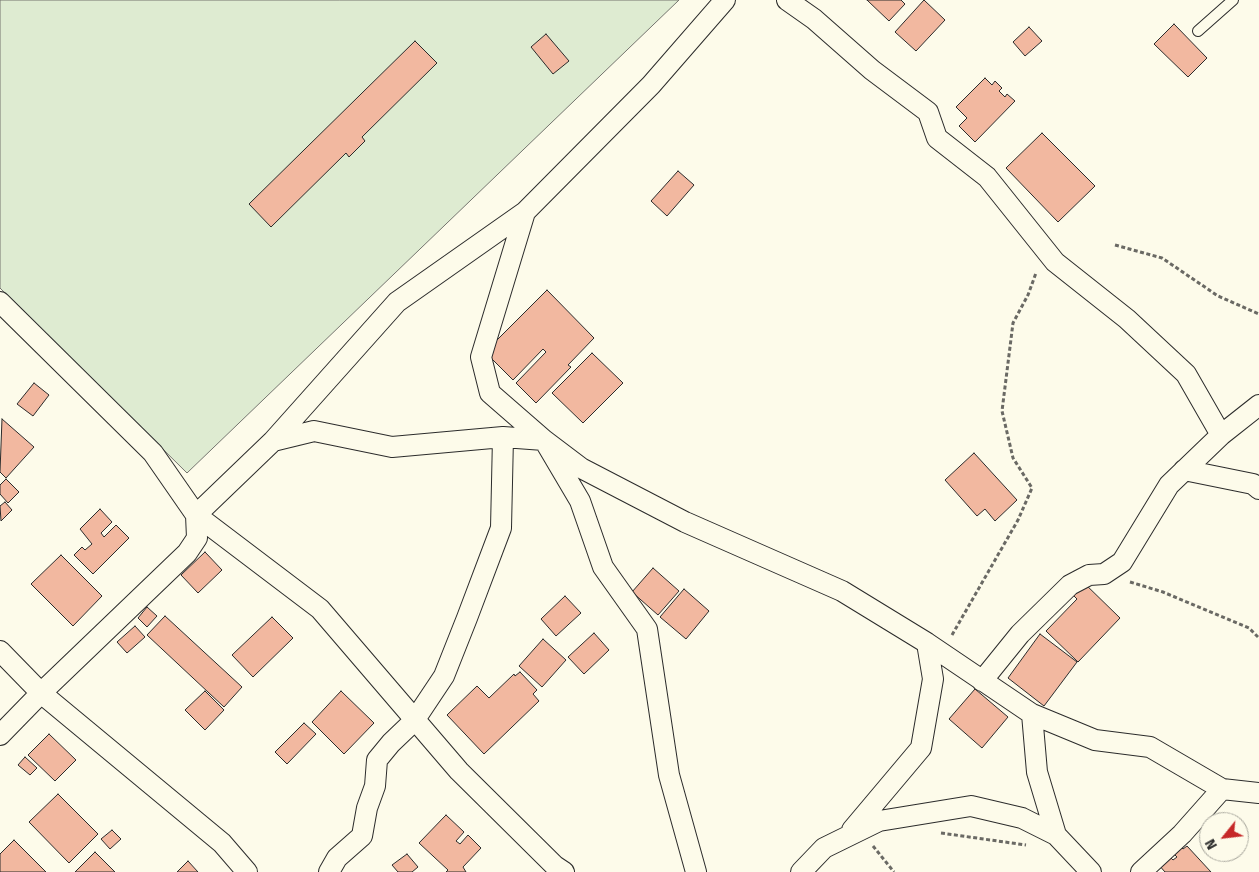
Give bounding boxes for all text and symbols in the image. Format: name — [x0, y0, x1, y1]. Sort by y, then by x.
north arrow — [1199, 812, 1249, 862]
text: N — [1202, 836, 1221, 852]

